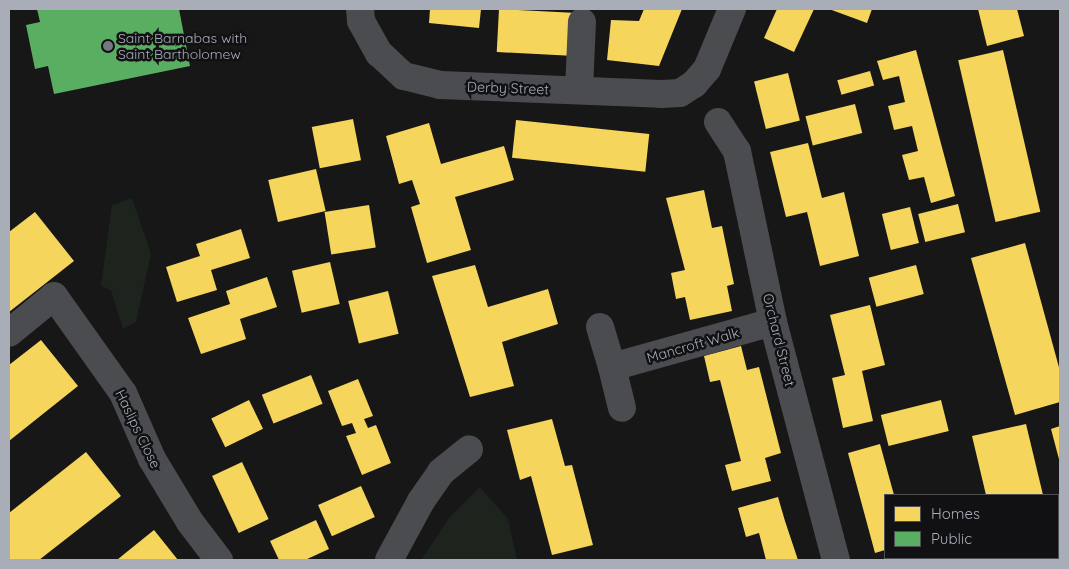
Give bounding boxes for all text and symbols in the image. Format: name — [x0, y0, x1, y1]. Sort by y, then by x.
place label: Saint Barnabas with Saint Bartholomew — [118, 30, 247, 62]
marker: Saint Barnabas with Saint Bartholomew — [102, 40, 114, 52]
street label: Derby Street — [467, 78, 549, 98]
street label: Orchard Street — [759, 292, 799, 388]
street label: Mancroft Walk — [645, 324, 741, 366]
street label: Haslips Close — [112, 387, 164, 471]
legend — [884, 494, 1059, 559]
text: Homes — [931, 504, 980, 523]
text: Public — [931, 529, 972, 548]

